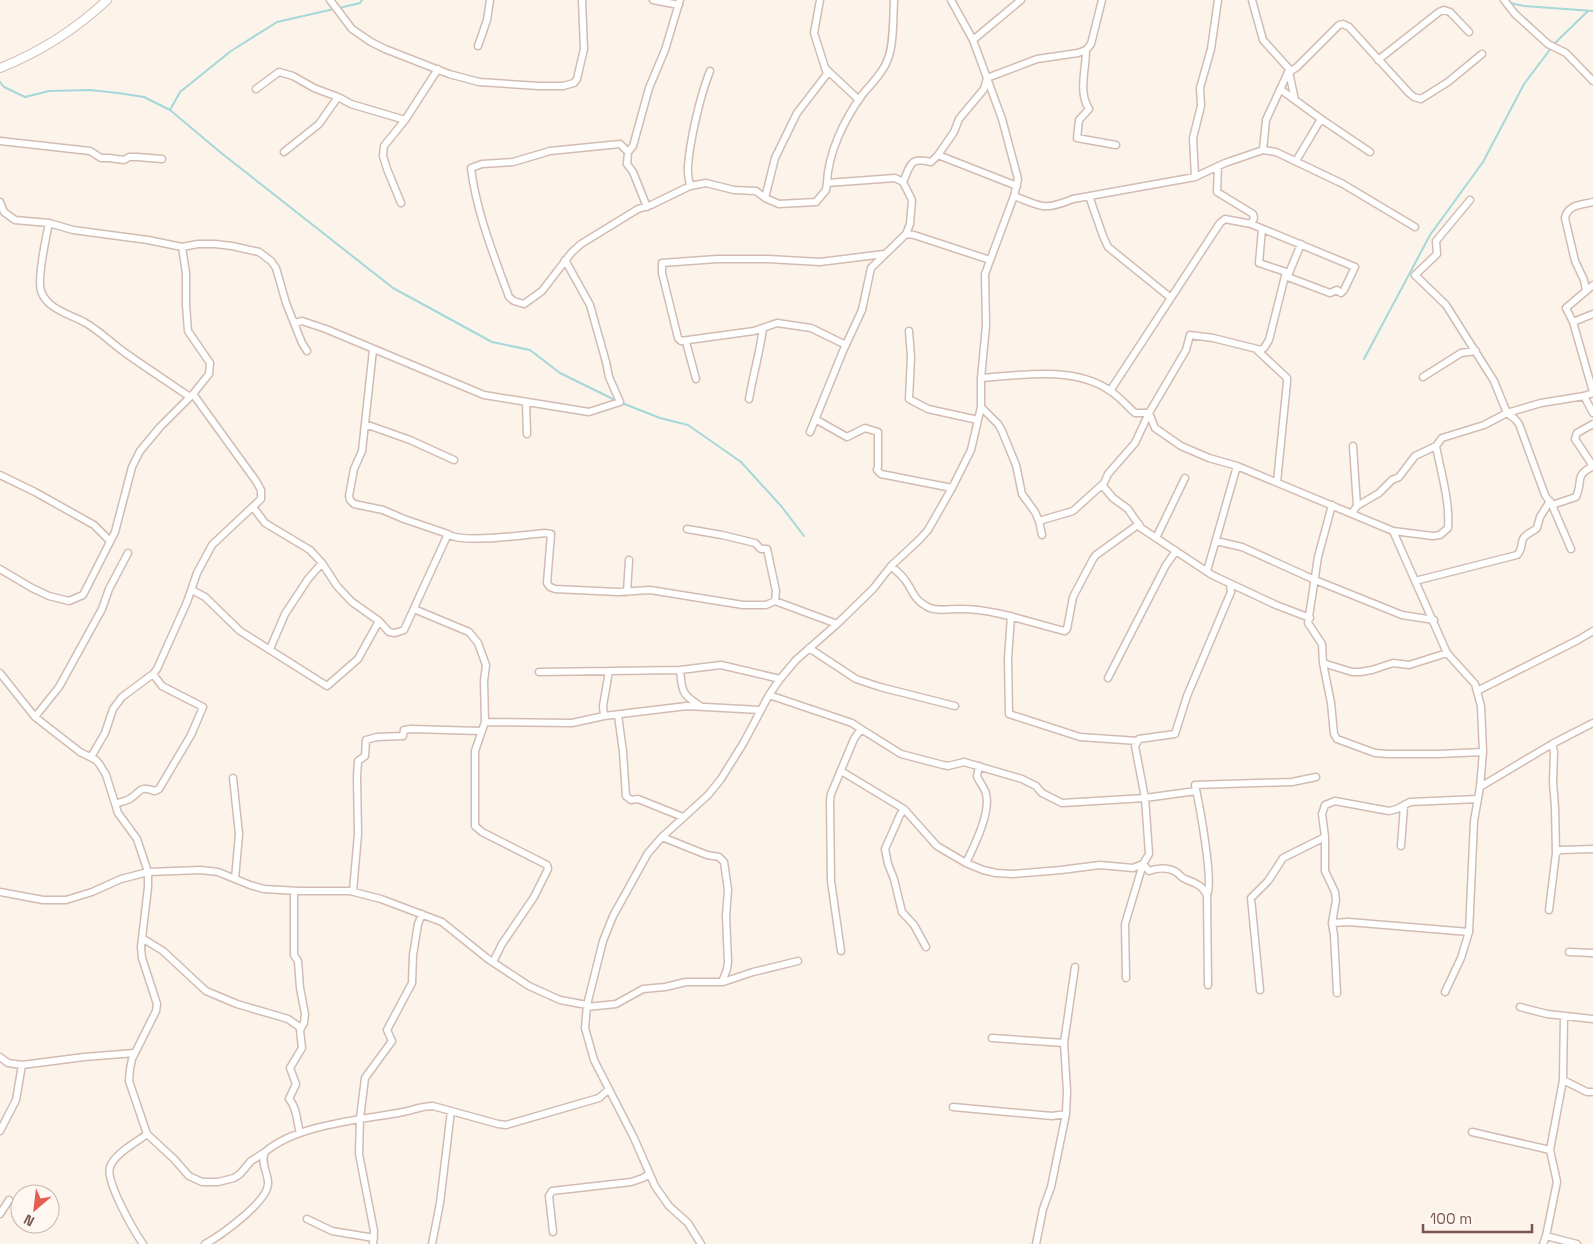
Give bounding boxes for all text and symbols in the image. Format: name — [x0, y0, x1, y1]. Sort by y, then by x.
north arrow — [10, 1184, 60, 1234]
scale bar — [1423, 1202, 1532, 1234]
text: 100 m — [1430, 1209, 1472, 1228]
text: N — [21, 1210, 37, 1231]

